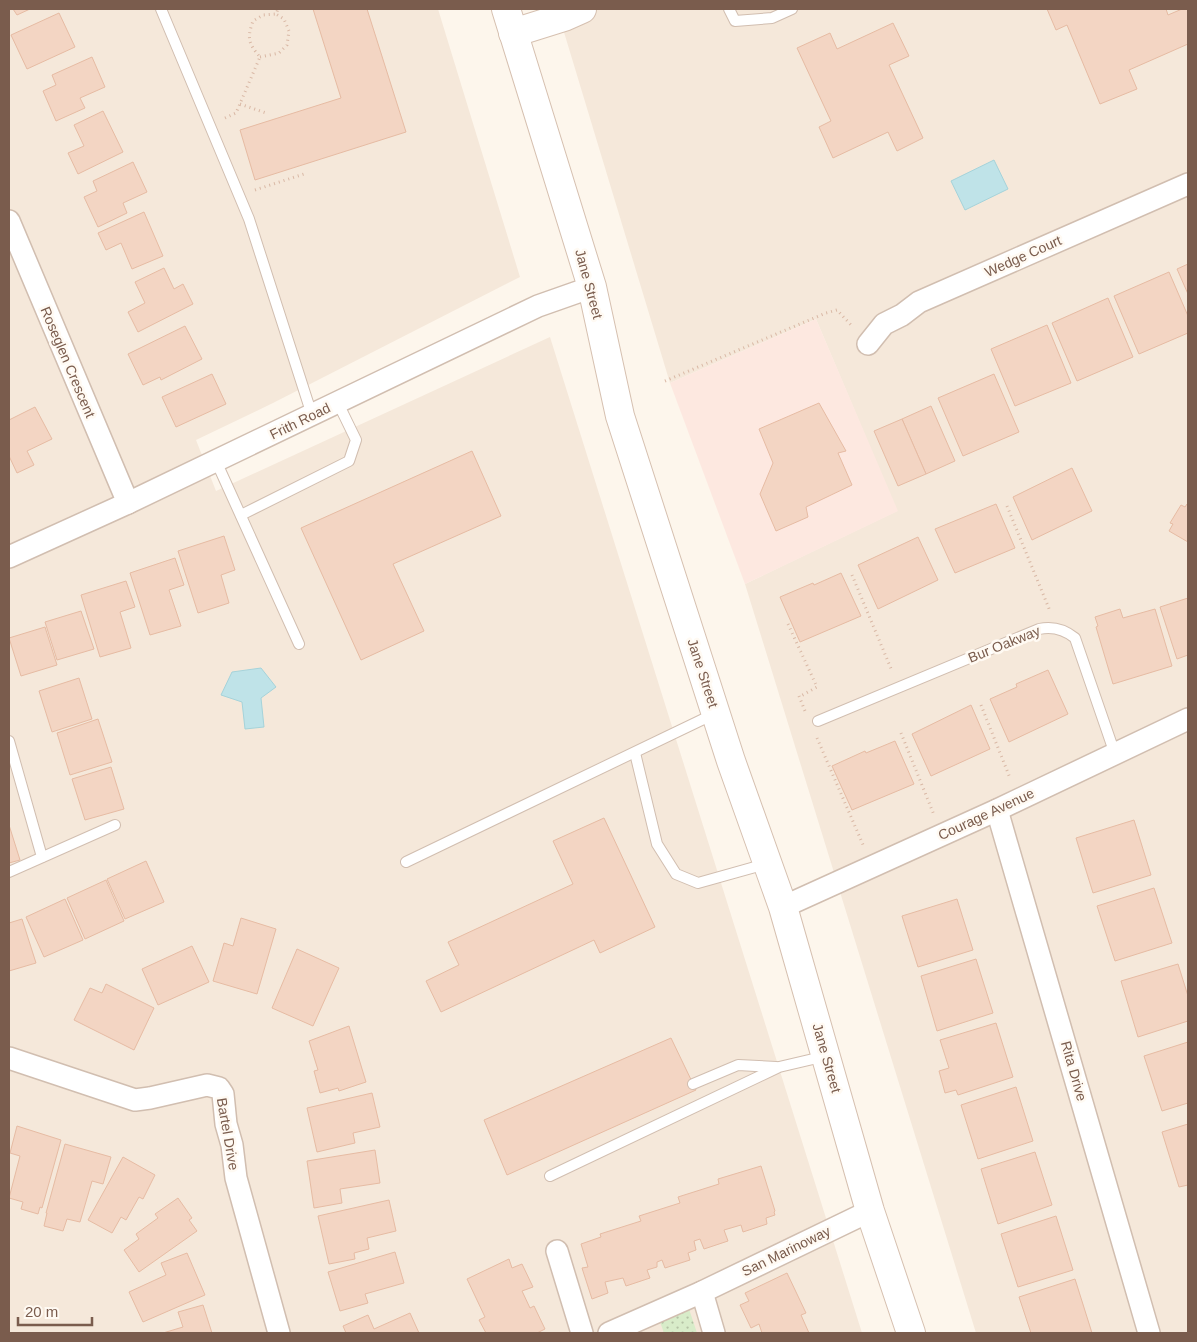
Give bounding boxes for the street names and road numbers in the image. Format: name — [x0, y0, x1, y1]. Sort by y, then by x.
street label: Wedge Court — [982, 232, 1064, 280]
street label: Jane Street — [572, 247, 606, 321]
street label: Roseglen Crescent — [37, 304, 99, 420]
street label: Frith Road — [267, 399, 333, 443]
street label: Bur Oakway — [966, 622, 1042, 666]
street label: Jane Street — [684, 636, 722, 710]
street label: Courage Avenue — [935, 785, 1037, 843]
street label: Jane Street — [809, 1021, 845, 1095]
street label: Rita Drive — [1058, 1039, 1090, 1103]
street label: Bartel Drive — [214, 1097, 242, 1172]
street label: San Marinoway — [739, 1223, 833, 1279]

